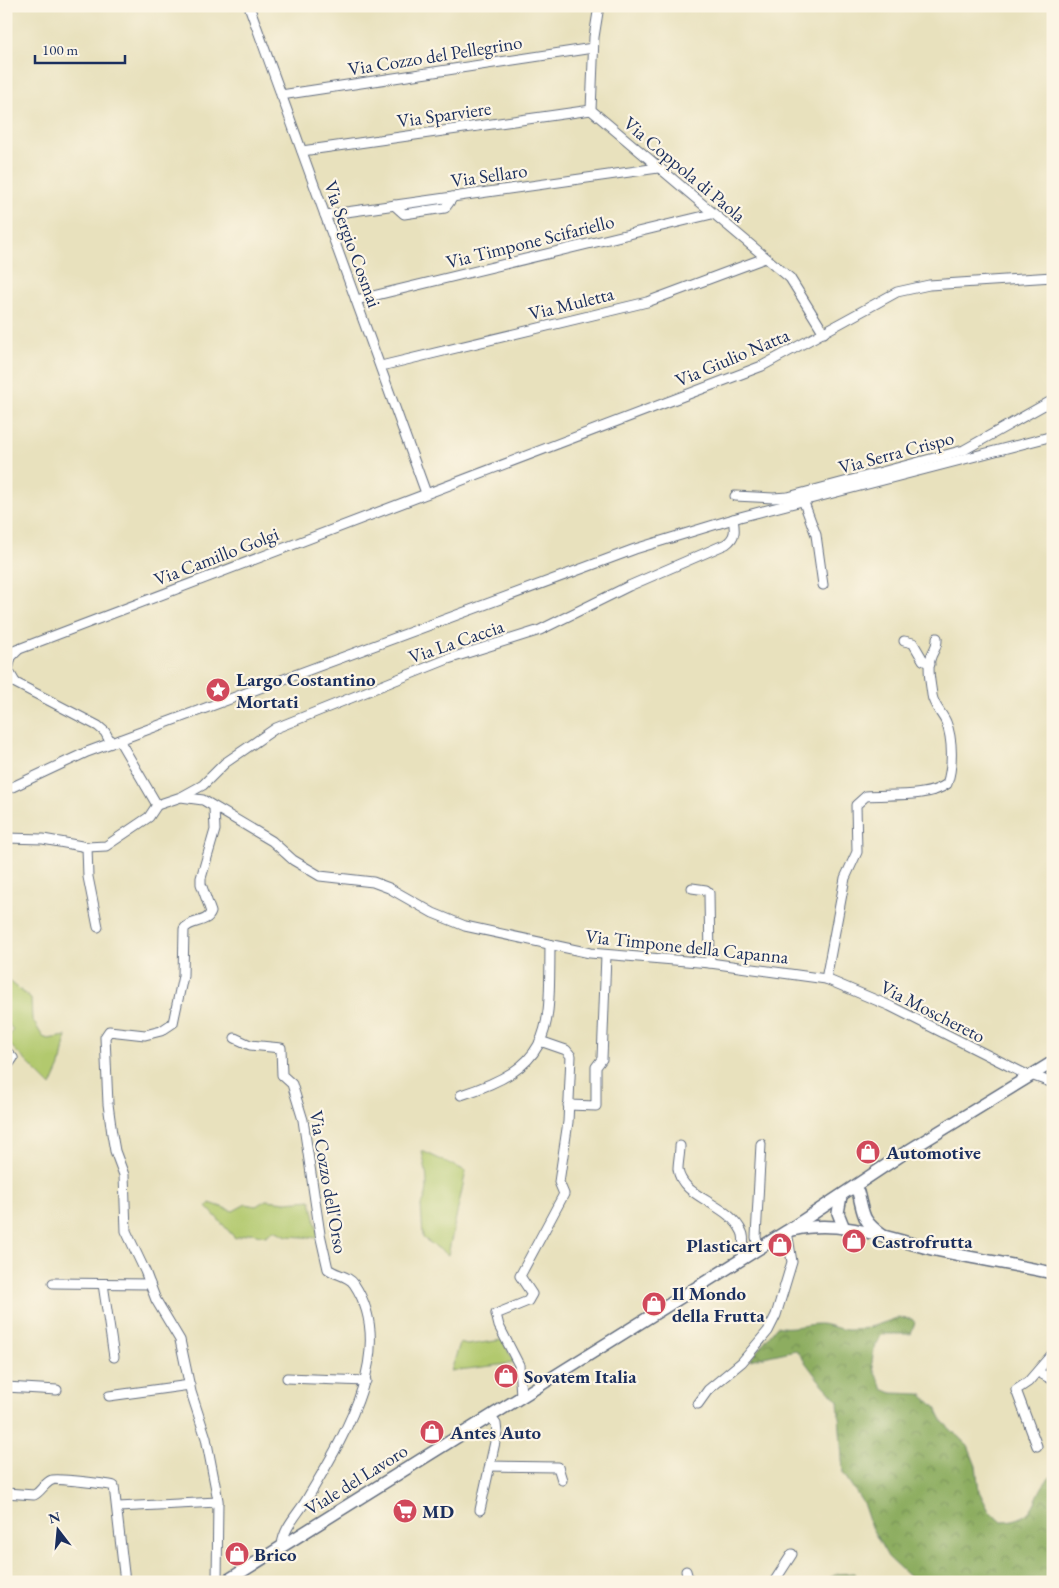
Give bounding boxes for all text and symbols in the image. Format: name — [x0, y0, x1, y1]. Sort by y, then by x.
street label: Via Cozzo del Pellegrino — [346, 29, 524, 82]
scale bar — [35, 32, 125, 64]
text: 100 m — [42, 40, 79, 59]
street label: Via Sparviere — [395, 96, 493, 133]
street label: Via Coppola di Paola — [618, 111, 751, 228]
street label: Via Sellaro — [449, 158, 529, 193]
street label: Via Sergio Cosmai — [318, 177, 387, 311]
street label: Via Timpone Scifariello — [443, 209, 617, 274]
street label: Via Muletta — [526, 281, 617, 326]
street label: Via Giulio Natta — [671, 322, 793, 393]
street label: Via Serra Crispo — [836, 425, 957, 480]
street label: Via Camillo Golgi — [150, 521, 282, 592]
street label: Via La Caccia — [405, 613, 508, 669]
place label: Largo Costantino Mortati — [236, 667, 376, 714]
place icon: Largo Costantino Mortati — [205, 677, 231, 703]
street label: Via Timpone della Capanna — [584, 923, 790, 970]
street label: Via Moschereto — [876, 974, 990, 1049]
street label: Via Cozzo dell'Orso — [304, 1109, 353, 1256]
shop icon: Automotive — [855, 1139, 881, 1165]
place label: Automotive — [885, 1140, 981, 1165]
shop icon: Castrofrutta — [841, 1228, 867, 1254]
place label: Castrofrutta — [872, 1229, 973, 1254]
shop icon: Plasticart — [767, 1232, 793, 1258]
place label: Plasticart — [686, 1233, 762, 1258]
place label: Il Mondo della Frutta — [672, 1281, 765, 1328]
shop icon: Il Mondo della Frutta — [641, 1291, 667, 1317]
shop icon: Sovatem Italia — [493, 1363, 519, 1389]
place label: Sovatem Italia — [524, 1364, 637, 1389]
shop icon: Antes Auto — [419, 1419, 445, 1445]
place label: Antes Auto — [449, 1420, 542, 1445]
street label: Viale del Lavoro — [300, 1438, 413, 1521]
supermarket icon: MD — [392, 1498, 418, 1524]
place label: MD — [422, 1499, 454, 1524]
north arrow — [32, 1506, 82, 1556]
text: N — [46, 1507, 63, 1528]
shop icon: Brico — [224, 1541, 250, 1567]
place label: Brico — [254, 1542, 297, 1567]

